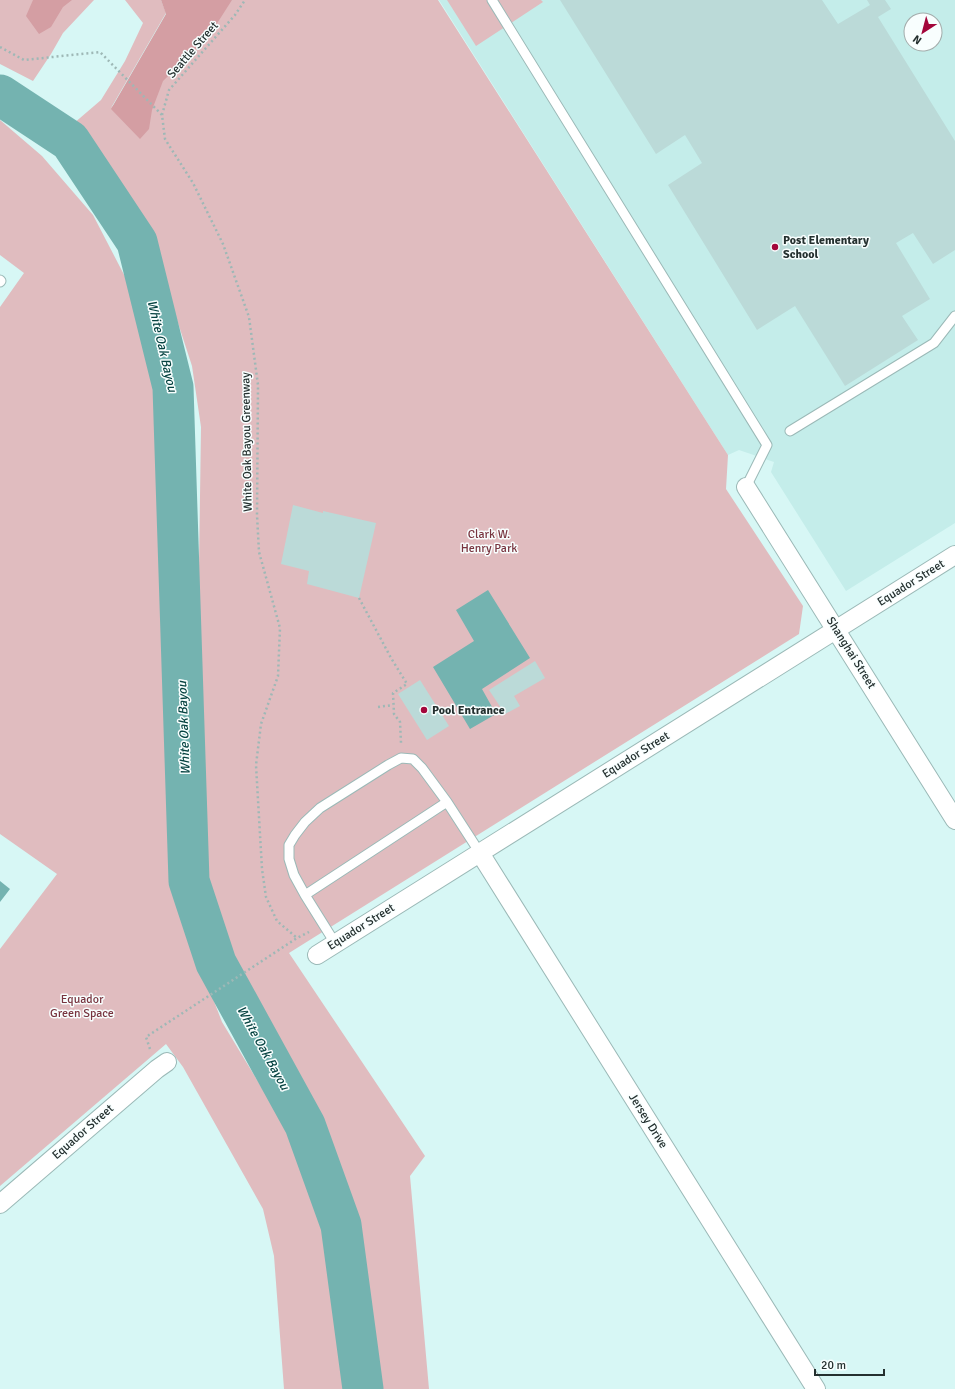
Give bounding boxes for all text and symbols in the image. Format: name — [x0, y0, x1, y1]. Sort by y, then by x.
north arrow — [903, 12, 943, 52]
street label: Seattle Street — [164, 19, 222, 81]
text: N — [910, 32, 924, 47]
place label: Post Elementary School — [783, 233, 869, 262]
marker: Post Elementary School — [770, 242, 780, 252]
water label: White Oak Bayou — [144, 298, 181, 394]
street label: White Oak Bayou Greenway — [238, 372, 256, 512]
park label: Clark W. Henry Park — [461, 527, 517, 556]
street label: Equador Street — [875, 556, 947, 610]
street label: Shanghai Street — [823, 614, 879, 692]
water label: White Oak Bayou — [174, 680, 194, 775]
place label: Pool Entrance — [432, 703, 505, 718]
marker: Pool Entrance — [419, 705, 429, 715]
street label: Equador Street — [600, 728, 672, 782]
street label: Equador Street — [325, 900, 397, 954]
park label: Equador Green Space — [50, 992, 114, 1021]
water label: White Oak Bayou — [233, 1003, 293, 1094]
street label: Jersey Drive — [625, 1091, 671, 1151]
street label: Equador Street — [49, 1101, 117, 1163]
scale bar — [815, 1351, 884, 1377]
text: 20 m — [821, 1358, 846, 1373]

